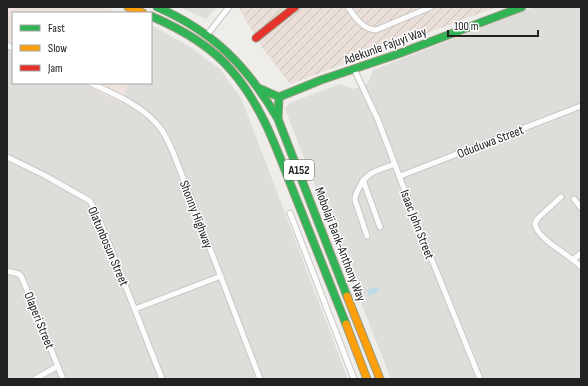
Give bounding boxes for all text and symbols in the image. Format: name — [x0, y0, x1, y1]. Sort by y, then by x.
legend — [12, 12, 152, 84]
scale bar — [448, 12, 538, 38]
text: 100 m — [454, 19, 479, 34]
text: Fast — [48, 21, 65, 36]
street label: Adekunle Fajuyi Way — [341, 24, 429, 69]
text: Slow — [48, 41, 67, 56]
text: Jam — [47, 61, 63, 76]
street label: Oduduwa Street — [455, 122, 526, 162]
road number: A152 — [284, 160, 314, 180]
street label: Shonny Highway — [176, 178, 216, 251]
street label: Mobolaji Bank-Anthony Way — [311, 185, 369, 304]
street label: Isaac John Street — [396, 187, 438, 261]
street label: Olatunbosun Street — [84, 204, 132, 289]
street label: Olaperi Street — [20, 290, 58, 351]

